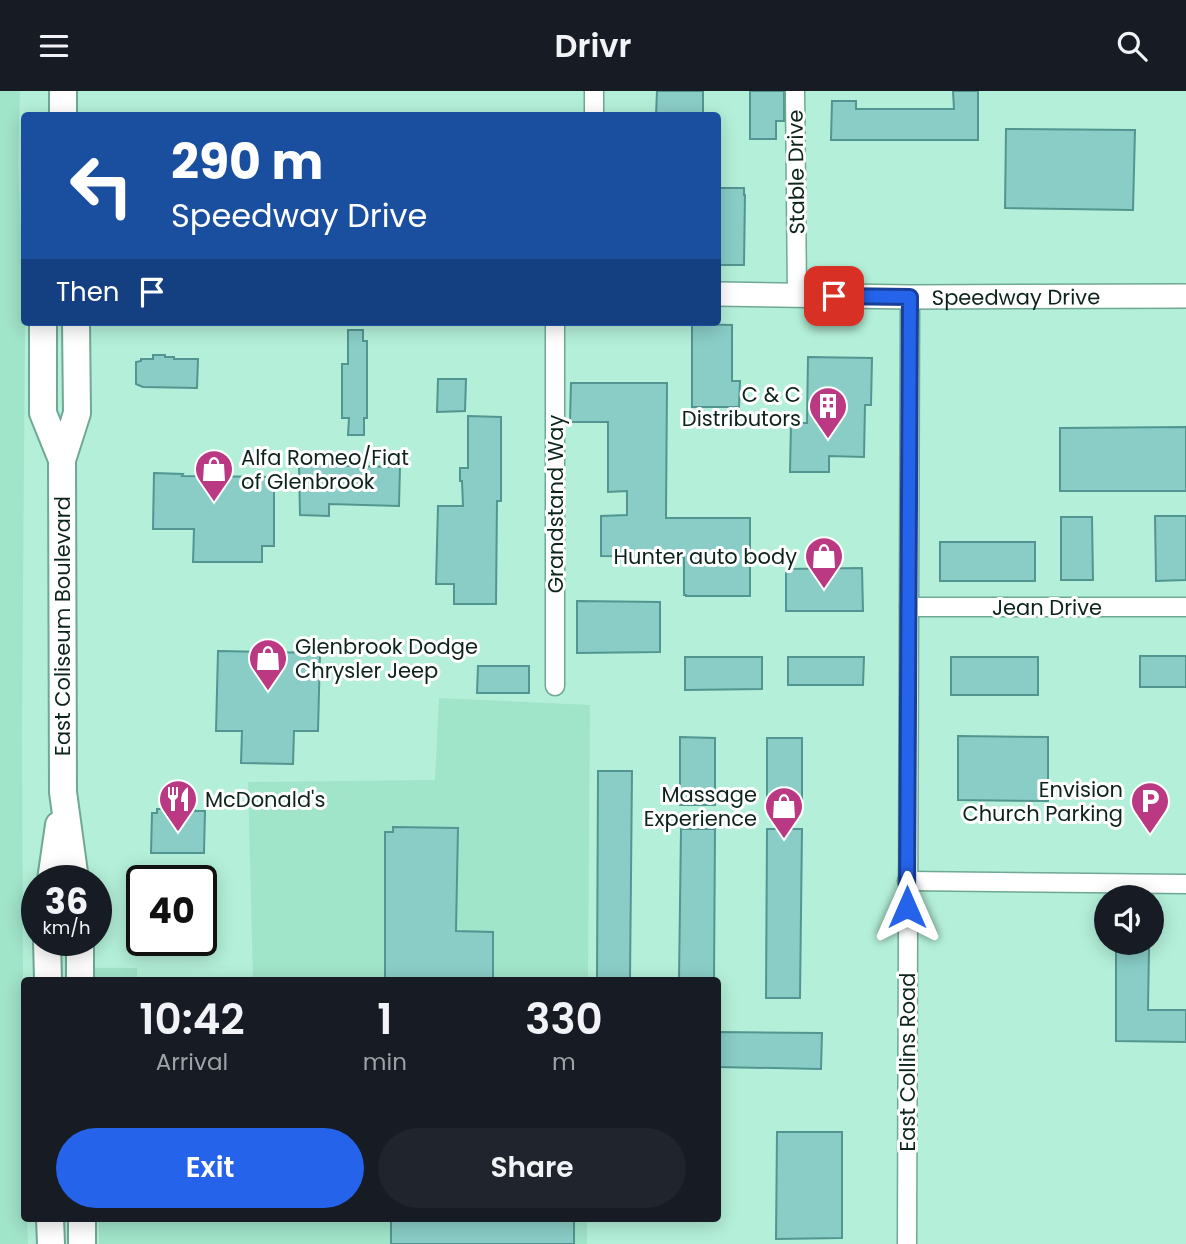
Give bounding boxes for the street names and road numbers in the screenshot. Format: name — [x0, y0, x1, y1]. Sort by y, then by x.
street label: Stable Drive — [780, 109, 812, 235]
street label: Speedway Drive — [932, 282, 1100, 311]
street label: Grandstand Way — [541, 415, 570, 593]
street label: East Coliseum Boulevard — [48, 496, 77, 756]
street label: Jean Drive — [992, 593, 1102, 622]
street label: East Collins Road — [893, 973, 922, 1151]

